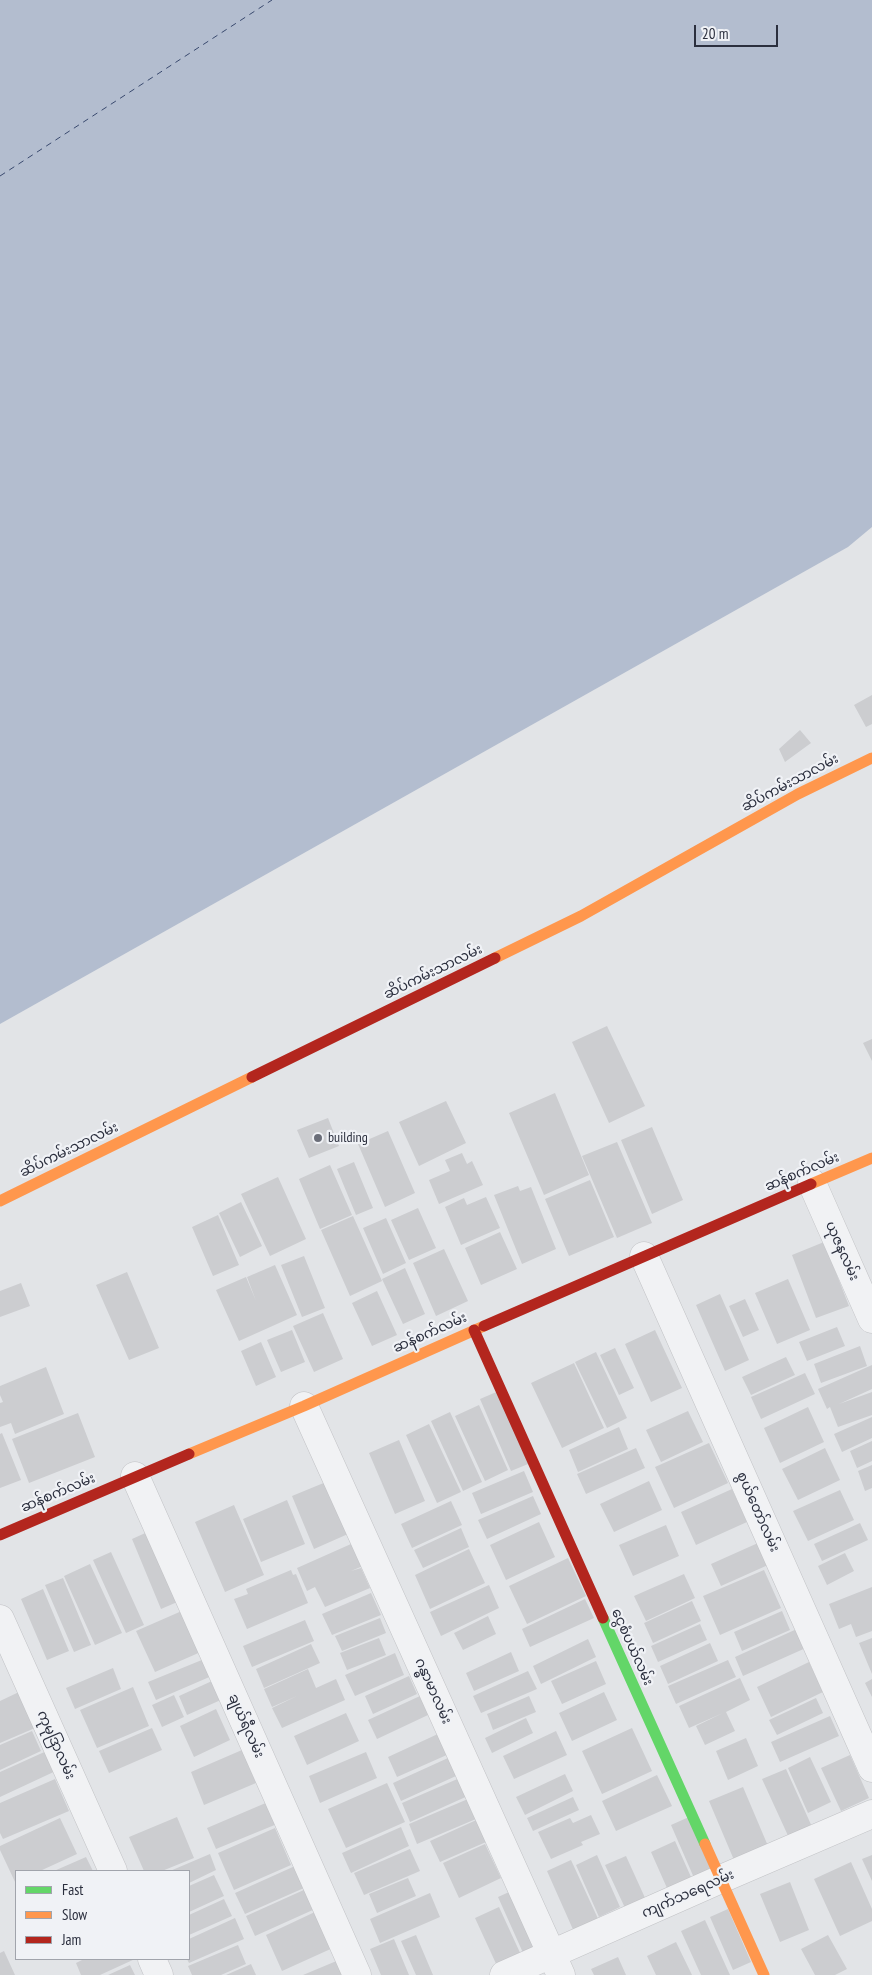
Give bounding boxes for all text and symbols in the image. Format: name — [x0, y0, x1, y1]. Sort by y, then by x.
scale bar — [697, 15, 781, 47]
text: 20 m — [702, 24, 728, 43]
street label: ဆိပ်ကမ်းသာလမ်း — [739, 750, 841, 816]
street label: ဆိပ်ကမ်းသာလမ်း — [381, 941, 485, 1003]
street label: ဆိပ်ကမ်းသာလမ်း — [17, 1119, 121, 1181]
place label: building — [328, 1130, 368, 1146]
marker: building — [312, 1132, 324, 1144]
street label: ဆန်စက်လမ်း — [762, 1149, 842, 1195]
street label: ယုဇနလမ်း — [821, 1219, 863, 1283]
street label: ဆန်စက်လမ်း — [390, 1309, 470, 1357]
street label: စွယ်တော်လမ်း — [733, 1469, 783, 1555]
street label: ဆန်စက်လမ်း — [18, 1470, 98, 1516]
street label: ငွေစံပယ်လမ်း — [608, 1606, 656, 1688]
street label: ဂန္ဓာမာလမ်း — [411, 1655, 455, 1727]
street label: ချယ်ရီလမ်း — [224, 1691, 268, 1761]
street label: ကုမုဒြာလမ်း — [33, 1708, 79, 1782]
street label: ကျက်သရေလမ်း — [639, 1866, 737, 1922]
legend — [15, 1870, 190, 1960]
text: Fast — [62, 1880, 83, 1899]
text: Slow — [62, 1905, 87, 1924]
text: Jam — [62, 1930, 81, 1949]

